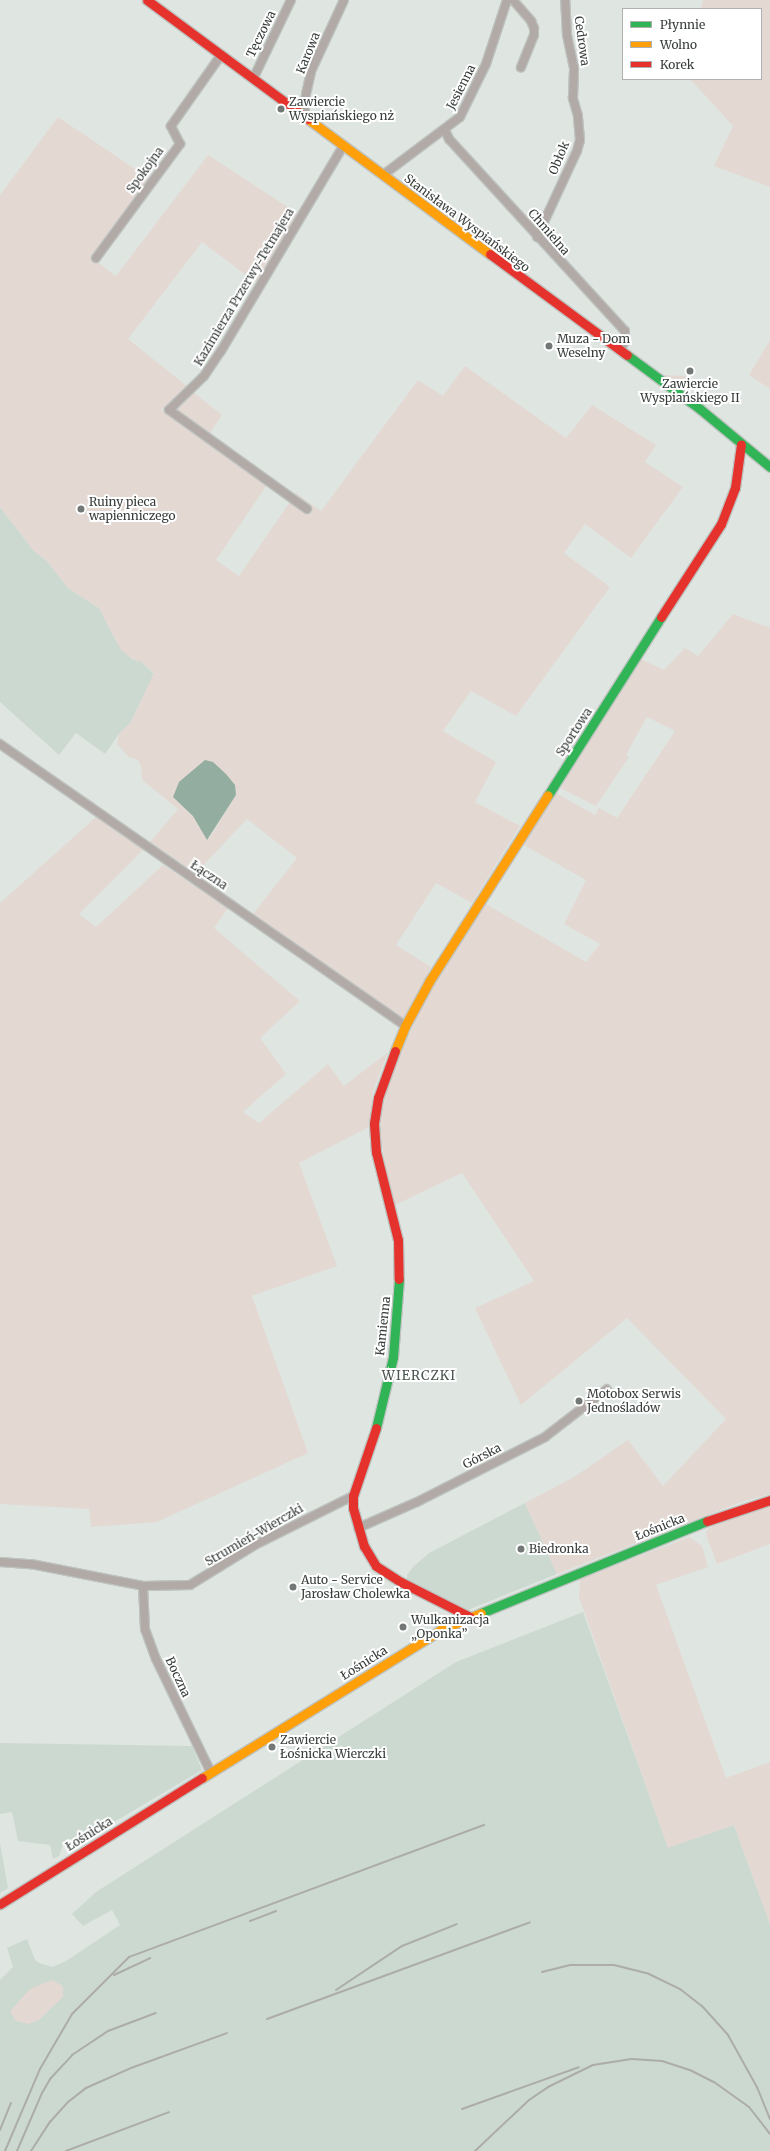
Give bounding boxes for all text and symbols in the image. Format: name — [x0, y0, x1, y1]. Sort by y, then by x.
street label: Tęczowa — [243, 8, 279, 60]
legend — [622, 8, 762, 80]
street label: Cedrowa — [571, 15, 593, 67]
text: Płynnie — [660, 17, 705, 32]
street label: Karowa — [293, 30, 323, 76]
text: Wolno — [660, 37, 697, 52]
text: Korek — [660, 57, 694, 72]
street label: Jesienna — [444, 62, 478, 112]
place label: Zawiercie Wyspiańskiego nż — [289, 95, 394, 123]
marker: Zawiercie Wyspiańskiego nż — [276, 104, 286, 114]
street label: Obłok — [546, 139, 572, 177]
street label: Spokojna — [123, 144, 167, 196]
street label: Stanisława Wyspiańskiego — [401, 171, 533, 275]
street label: Kazimierza Przerwy-Tetmajera — [191, 206, 297, 368]
street label: Chmielna — [525, 206, 573, 258]
place label: Muza - Dom Weselny — [557, 332, 630, 360]
marker: Muza - Dom Weselny — [544, 341, 554, 351]
marker: Zawiercie Wyspiańskiego II — [685, 366, 695, 376]
place label: Zawiercie Wyspiańskiego II — [640, 377, 740, 405]
place label: Ruiny pieca wapienniczego — [89, 495, 176, 523]
marker: Ruiny pieca wapienniczego — [76, 504, 86, 514]
street label: Sportowa — [553, 705, 595, 759]
street label: Łączna — [188, 857, 230, 893]
street label: Kamienna — [373, 1296, 393, 1356]
district label: WIERCZKI — [382, 1368, 456, 1384]
place label: Motobox Serwis Jednośladów — [587, 1387, 681, 1415]
marker: Motobox Serwis Jednośladów — [574, 1396, 584, 1406]
street label: Górska — [460, 1440, 504, 1472]
street label: Strumień-Wierczki — [202, 1501, 306, 1569]
street label: Łośnicka — [633, 1511, 687, 1543]
place label: Biedronka — [529, 1542, 589, 1556]
marker: Biedronka — [516, 1544, 526, 1554]
place label: Auto - Service Jarosław Cholewka — [301, 1573, 410, 1601]
marker: Auto - Service Jarosław Cholewka — [288, 1582, 298, 1592]
place label: Wulkanizacja „Oponka” — [411, 1613, 489, 1641]
marker: Wulkanizacja „Oponka” — [398, 1622, 408, 1632]
street label: Łośnicka — [338, 1643, 390, 1683]
street label: Boczna — [162, 1655, 194, 1699]
place label: Zawiercie Łośnicka Wierczki — [280, 1733, 386, 1761]
marker: Zawiercie Łośnicka Wierczki — [267, 1742, 277, 1752]
street label: Łośnicka — [63, 1814, 115, 1854]

